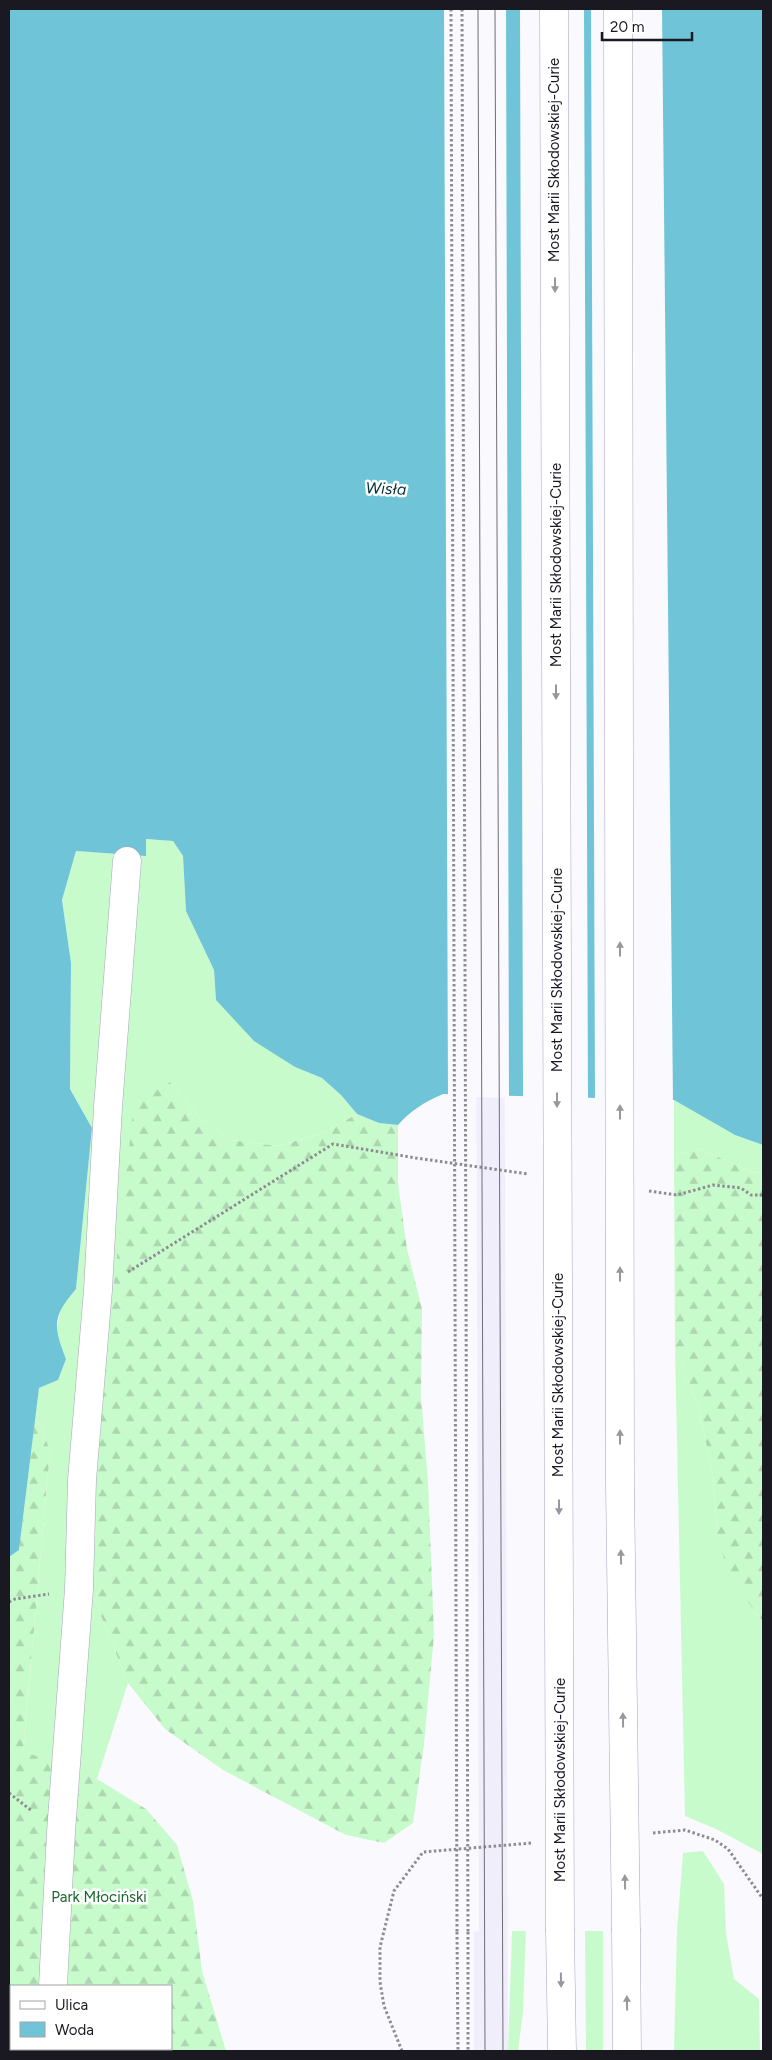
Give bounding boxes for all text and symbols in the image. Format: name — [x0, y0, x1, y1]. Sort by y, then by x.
scale bar — [602, 10, 692, 42]
text: 20 m — [610, 18, 644, 36]
street label: Most Marii Skłodowskiej-Curie — [545, 58, 563, 262]
one-way arrow — [551, 277, 559, 293]
street label: Most Marii Skłodowskiej-Curie — [547, 463, 565, 667]
water label: Wisła — [365, 478, 407, 499]
one-way arrow — [552, 685, 560, 701]
street label: Most Marii Skłodowskiej-Curie — [548, 868, 566, 1072]
one-way arrow — [616, 941, 624, 957]
one-way arrow — [553, 1092, 561, 1108]
one-way arrow — [616, 1103, 624, 1119]
one-way arrow — [616, 1266, 624, 1282]
street label: Most Marii Skłodowskiej-Curie — [549, 1273, 567, 1477]
one-way arrow — [616, 1428, 624, 1444]
one-way arrow — [555, 1500, 563, 1516]
one-way arrow — [617, 1549, 625, 1565]
street label: Most Marii Skłodowskiej-Curie — [551, 1678, 569, 1882]
one-way arrow — [619, 1711, 627, 1727]
one-way arrow — [621, 1874, 629, 1890]
park label: Park Młociński — [51, 1888, 147, 1906]
one-way arrow — [557, 1972, 565, 1988]
legend — [10, 1985, 172, 2050]
one-way arrow — [623, 1994, 631, 2010]
text: Ulica — [55, 1996, 88, 2014]
text: Woda — [55, 2021, 94, 2039]

